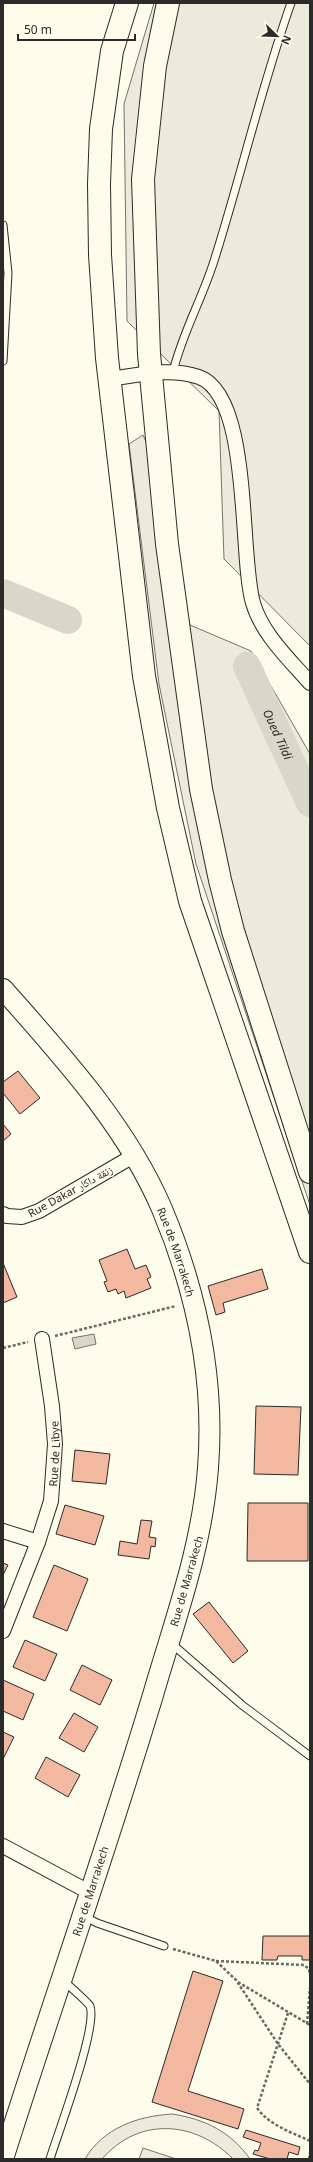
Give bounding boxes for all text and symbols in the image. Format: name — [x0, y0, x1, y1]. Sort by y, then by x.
scale bar — [18, 16, 135, 42]
north arrow — [257, 16, 297, 56]
text: 50 m — [24, 21, 52, 38]
text: N — [278, 33, 295, 47]
water label: Oued Tildi — [259, 706, 298, 763]
street label: Rue Dakar زنقة داكار — [25, 1162, 115, 1220]
street label: Rue de Marrakech — [154, 1205, 199, 1298]
street label: Rue de Libye — [45, 1420, 63, 1487]
street label: Rue de Marrakech — [166, 1534, 206, 1628]
street label: Rue de Marrakech — [68, 1844, 112, 1938]

